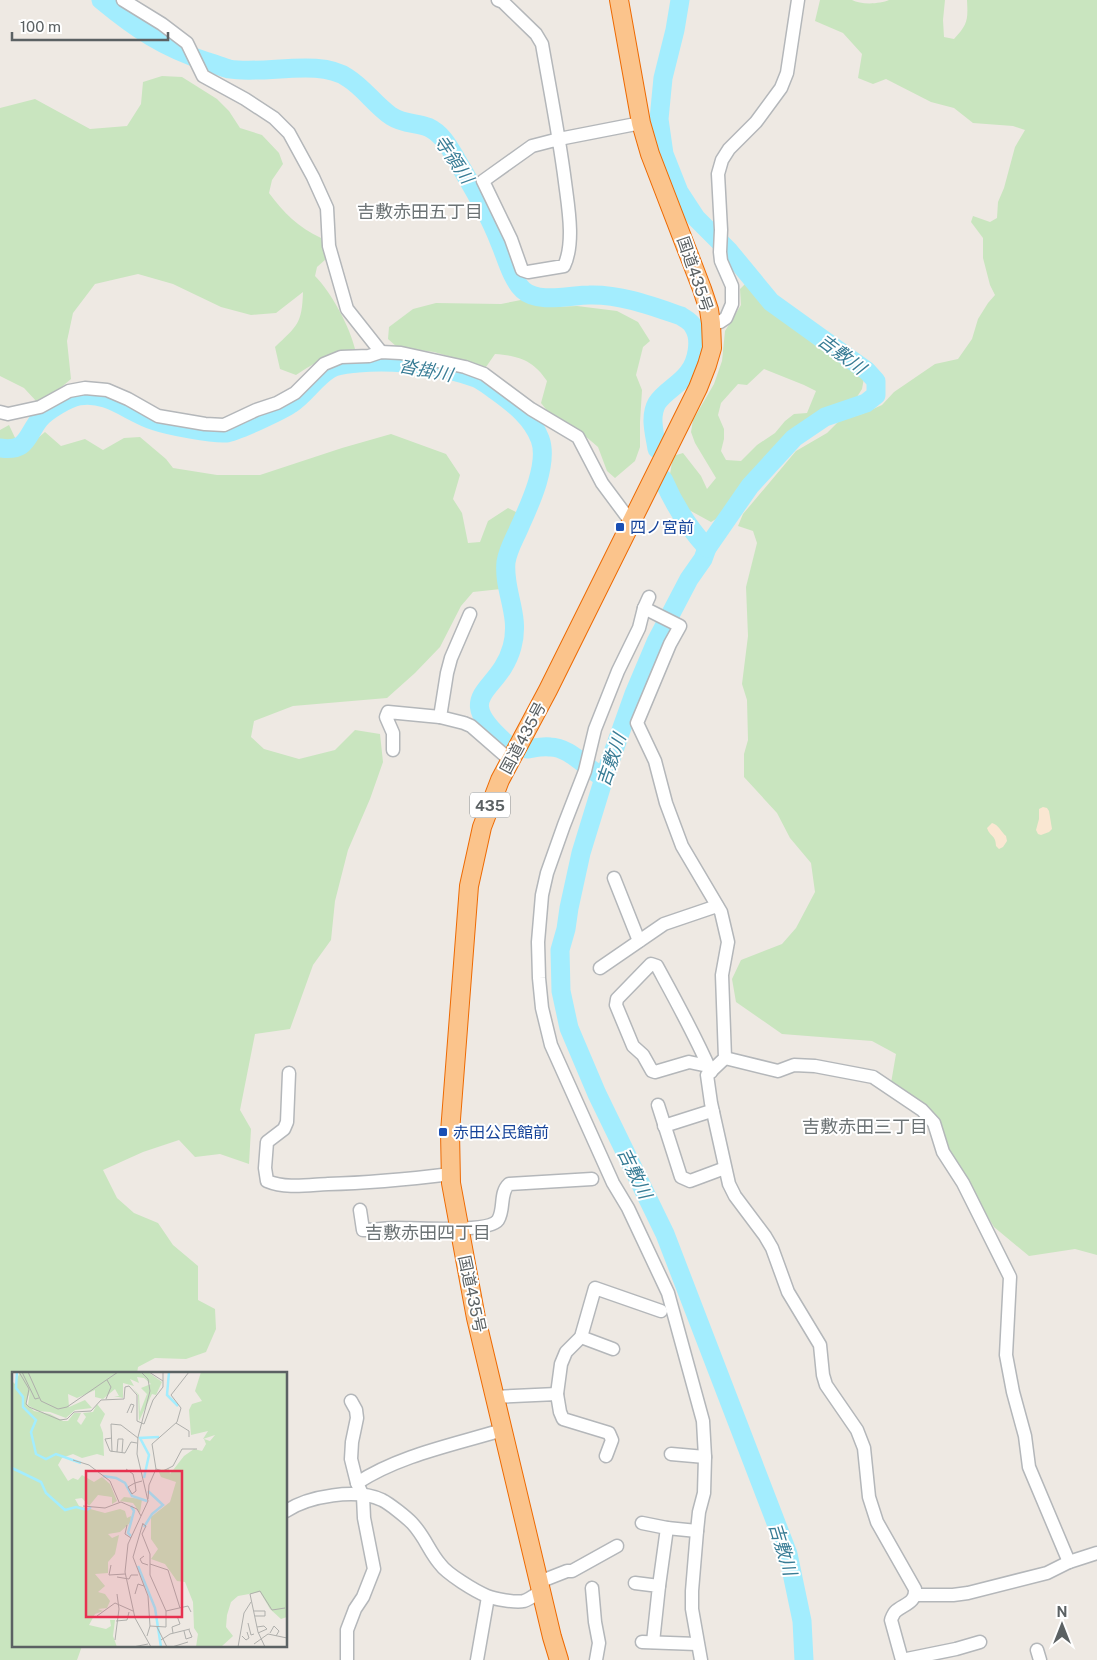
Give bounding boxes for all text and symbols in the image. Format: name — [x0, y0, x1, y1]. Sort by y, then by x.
scale bar — [12, 10, 169, 42]
text: 100 m — [20, 18, 61, 35]
water label: 寺領川 — [430, 131, 479, 189]
district label: 吉敷赤田五丁目 — [357, 201, 483, 222]
street label: 国道435号 — [673, 234, 717, 314]
water label: 吉敷川 — [814, 329, 871, 380]
water label: 沓掛川 — [397, 355, 456, 386]
place label: 四ノ宮前 — [630, 518, 694, 537]
marker: 四ノ宮前 — [614, 521, 626, 533]
street label: 国道435号 — [496, 699, 550, 777]
water label: 吉敷川 — [592, 729, 630, 789]
road number: 435 — [470, 792, 510, 818]
district label: 吉敷赤田三丁目 — [802, 1116, 928, 1137]
place label: 赤田公民館前 — [453, 1123, 549, 1142]
marker: 赤田公民館前 — [437, 1126, 449, 1138]
water label: 吉敷川 — [614, 1144, 657, 1204]
district label: 吉敷赤田四丁目 — [365, 1222, 491, 1243]
street label: 国道435号 — [455, 1254, 489, 1334]
inset map — [12, 1372, 288, 1648]
water label: 吉敷川 — [765, 1520, 802, 1580]
north arrow — [1037, 1600, 1087, 1650]
text: N — [1057, 1604, 1067, 1620]

